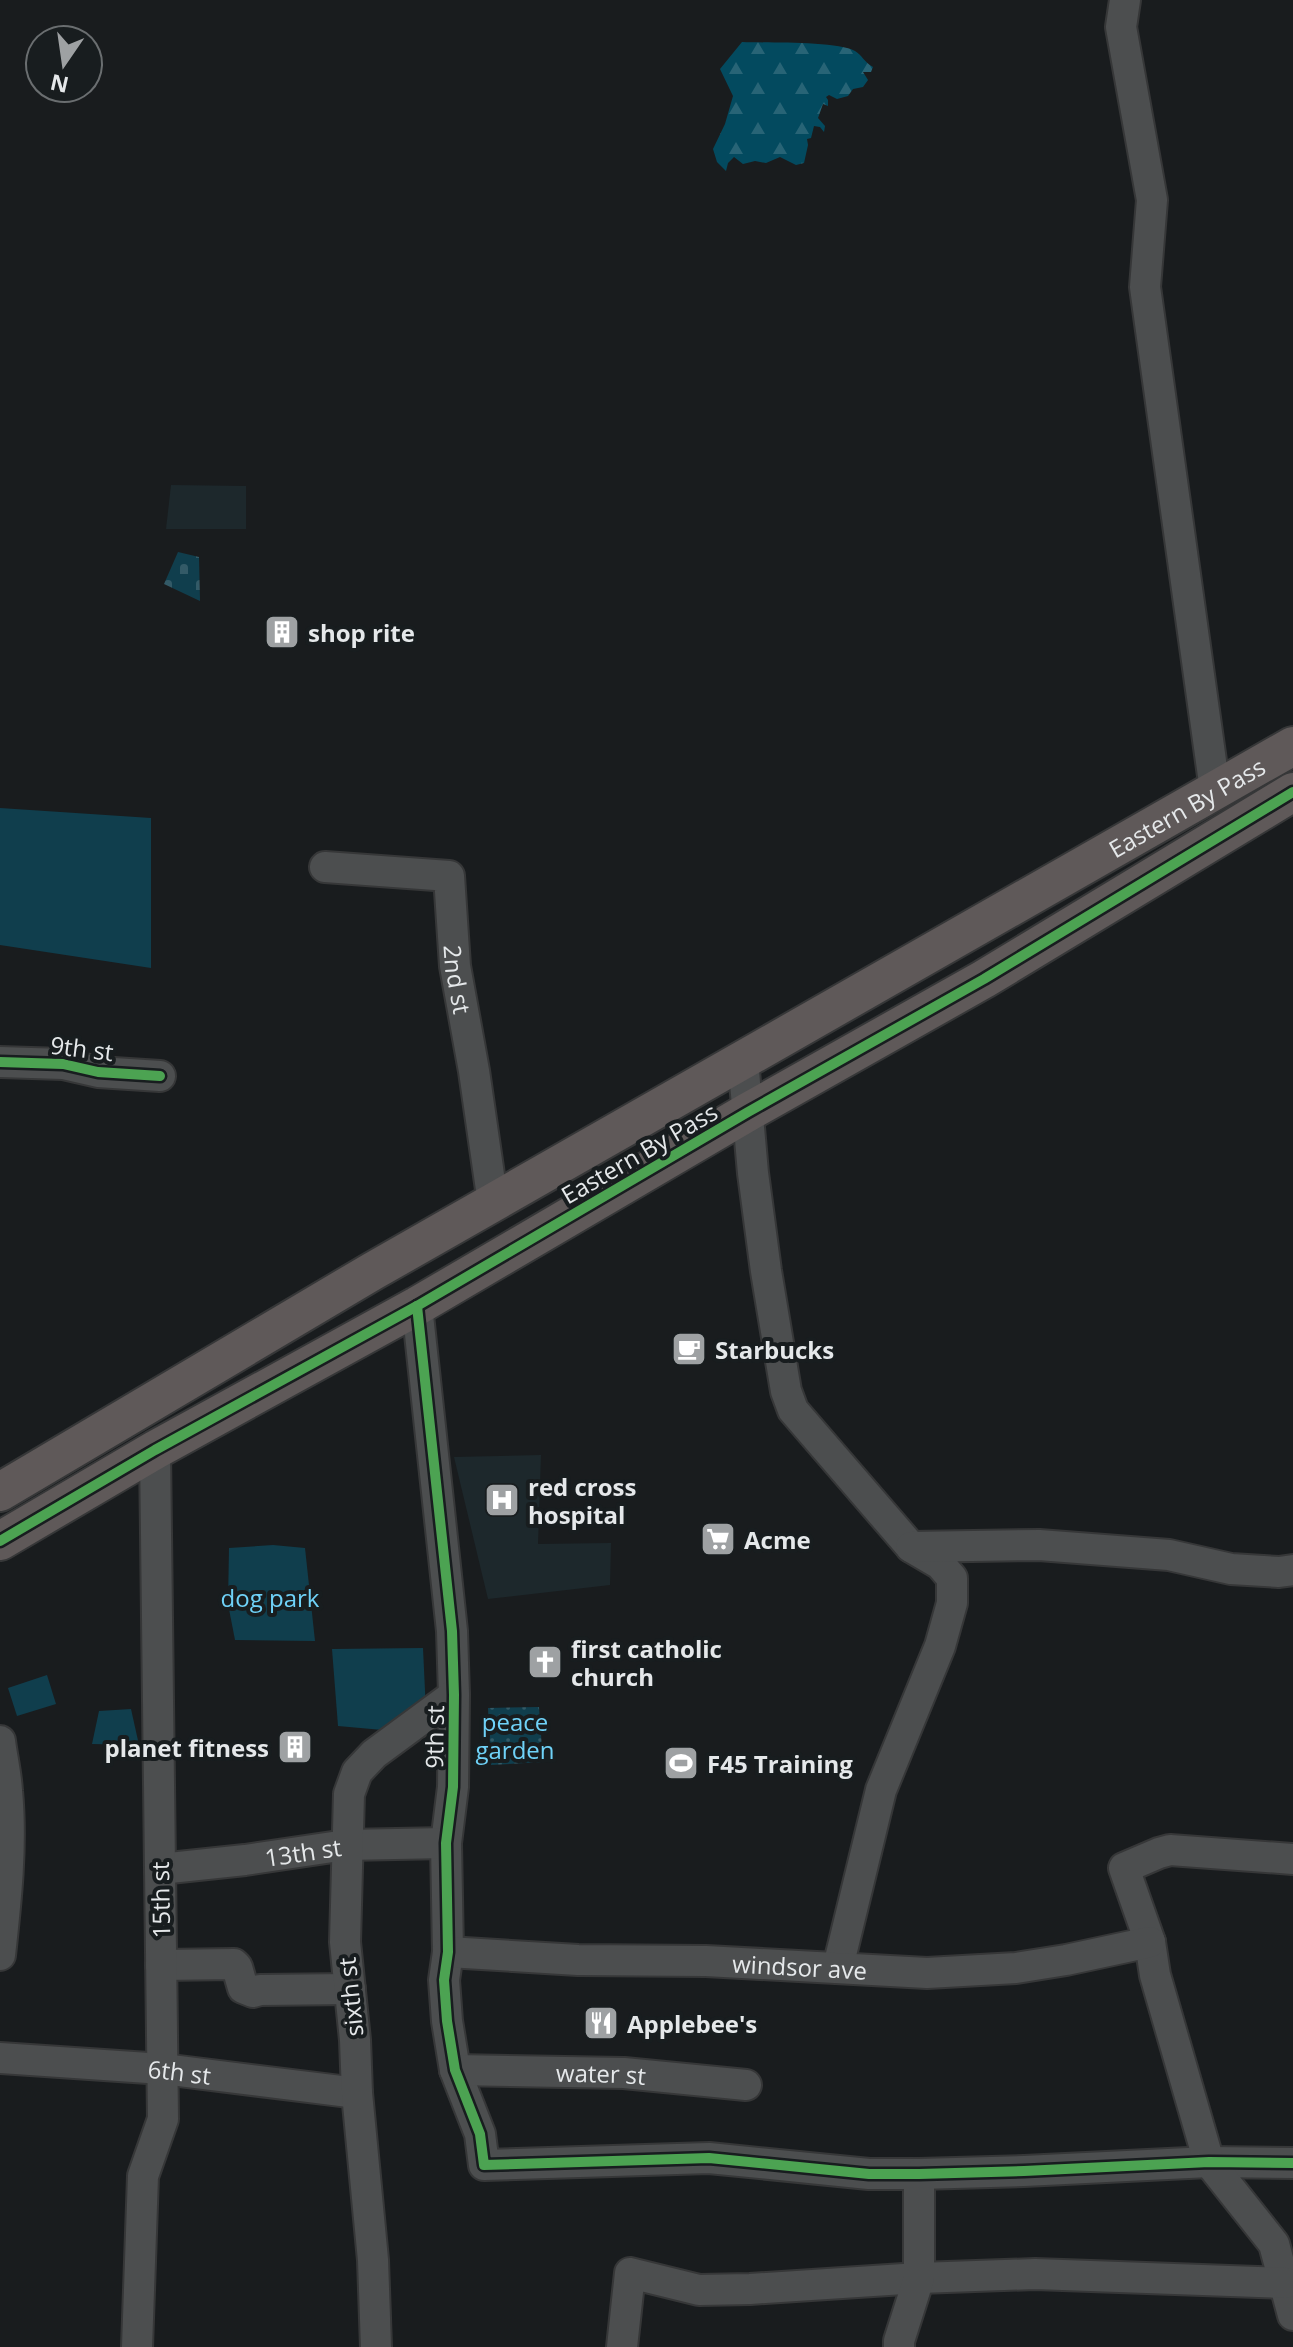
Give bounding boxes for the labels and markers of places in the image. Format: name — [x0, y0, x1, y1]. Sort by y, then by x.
building icon: shop rite — [263, 613, 301, 651]
place label: shop rite — [308, 616, 415, 649]
cafe icon: Starbucks — [670, 1330, 708, 1368]
place label: Starbucks — [715, 1333, 834, 1366]
place label: red cross hospital — [528, 1470, 637, 1531]
hospital icon: red cross hospital — [483, 1481, 521, 1519]
supermarket icon: Acme — [699, 1520, 737, 1558]
place label: Acme — [744, 1523, 811, 1556]
place label: first catholic church — [571, 1632, 722, 1693]
church icon: first catholic church — [526, 1643, 564, 1681]
building icon: planet fitness — [276, 1728, 314, 1766]
place label: planet fitness — [105, 1731, 269, 1764]
sports icon: F45 Training — [662, 1744, 700, 1782]
place label: F45 Training — [707, 1747, 853, 1780]
restaurant icon: Applebee's — [582, 2004, 620, 2042]
place label: Applebee's — [627, 2007, 757, 2040]

